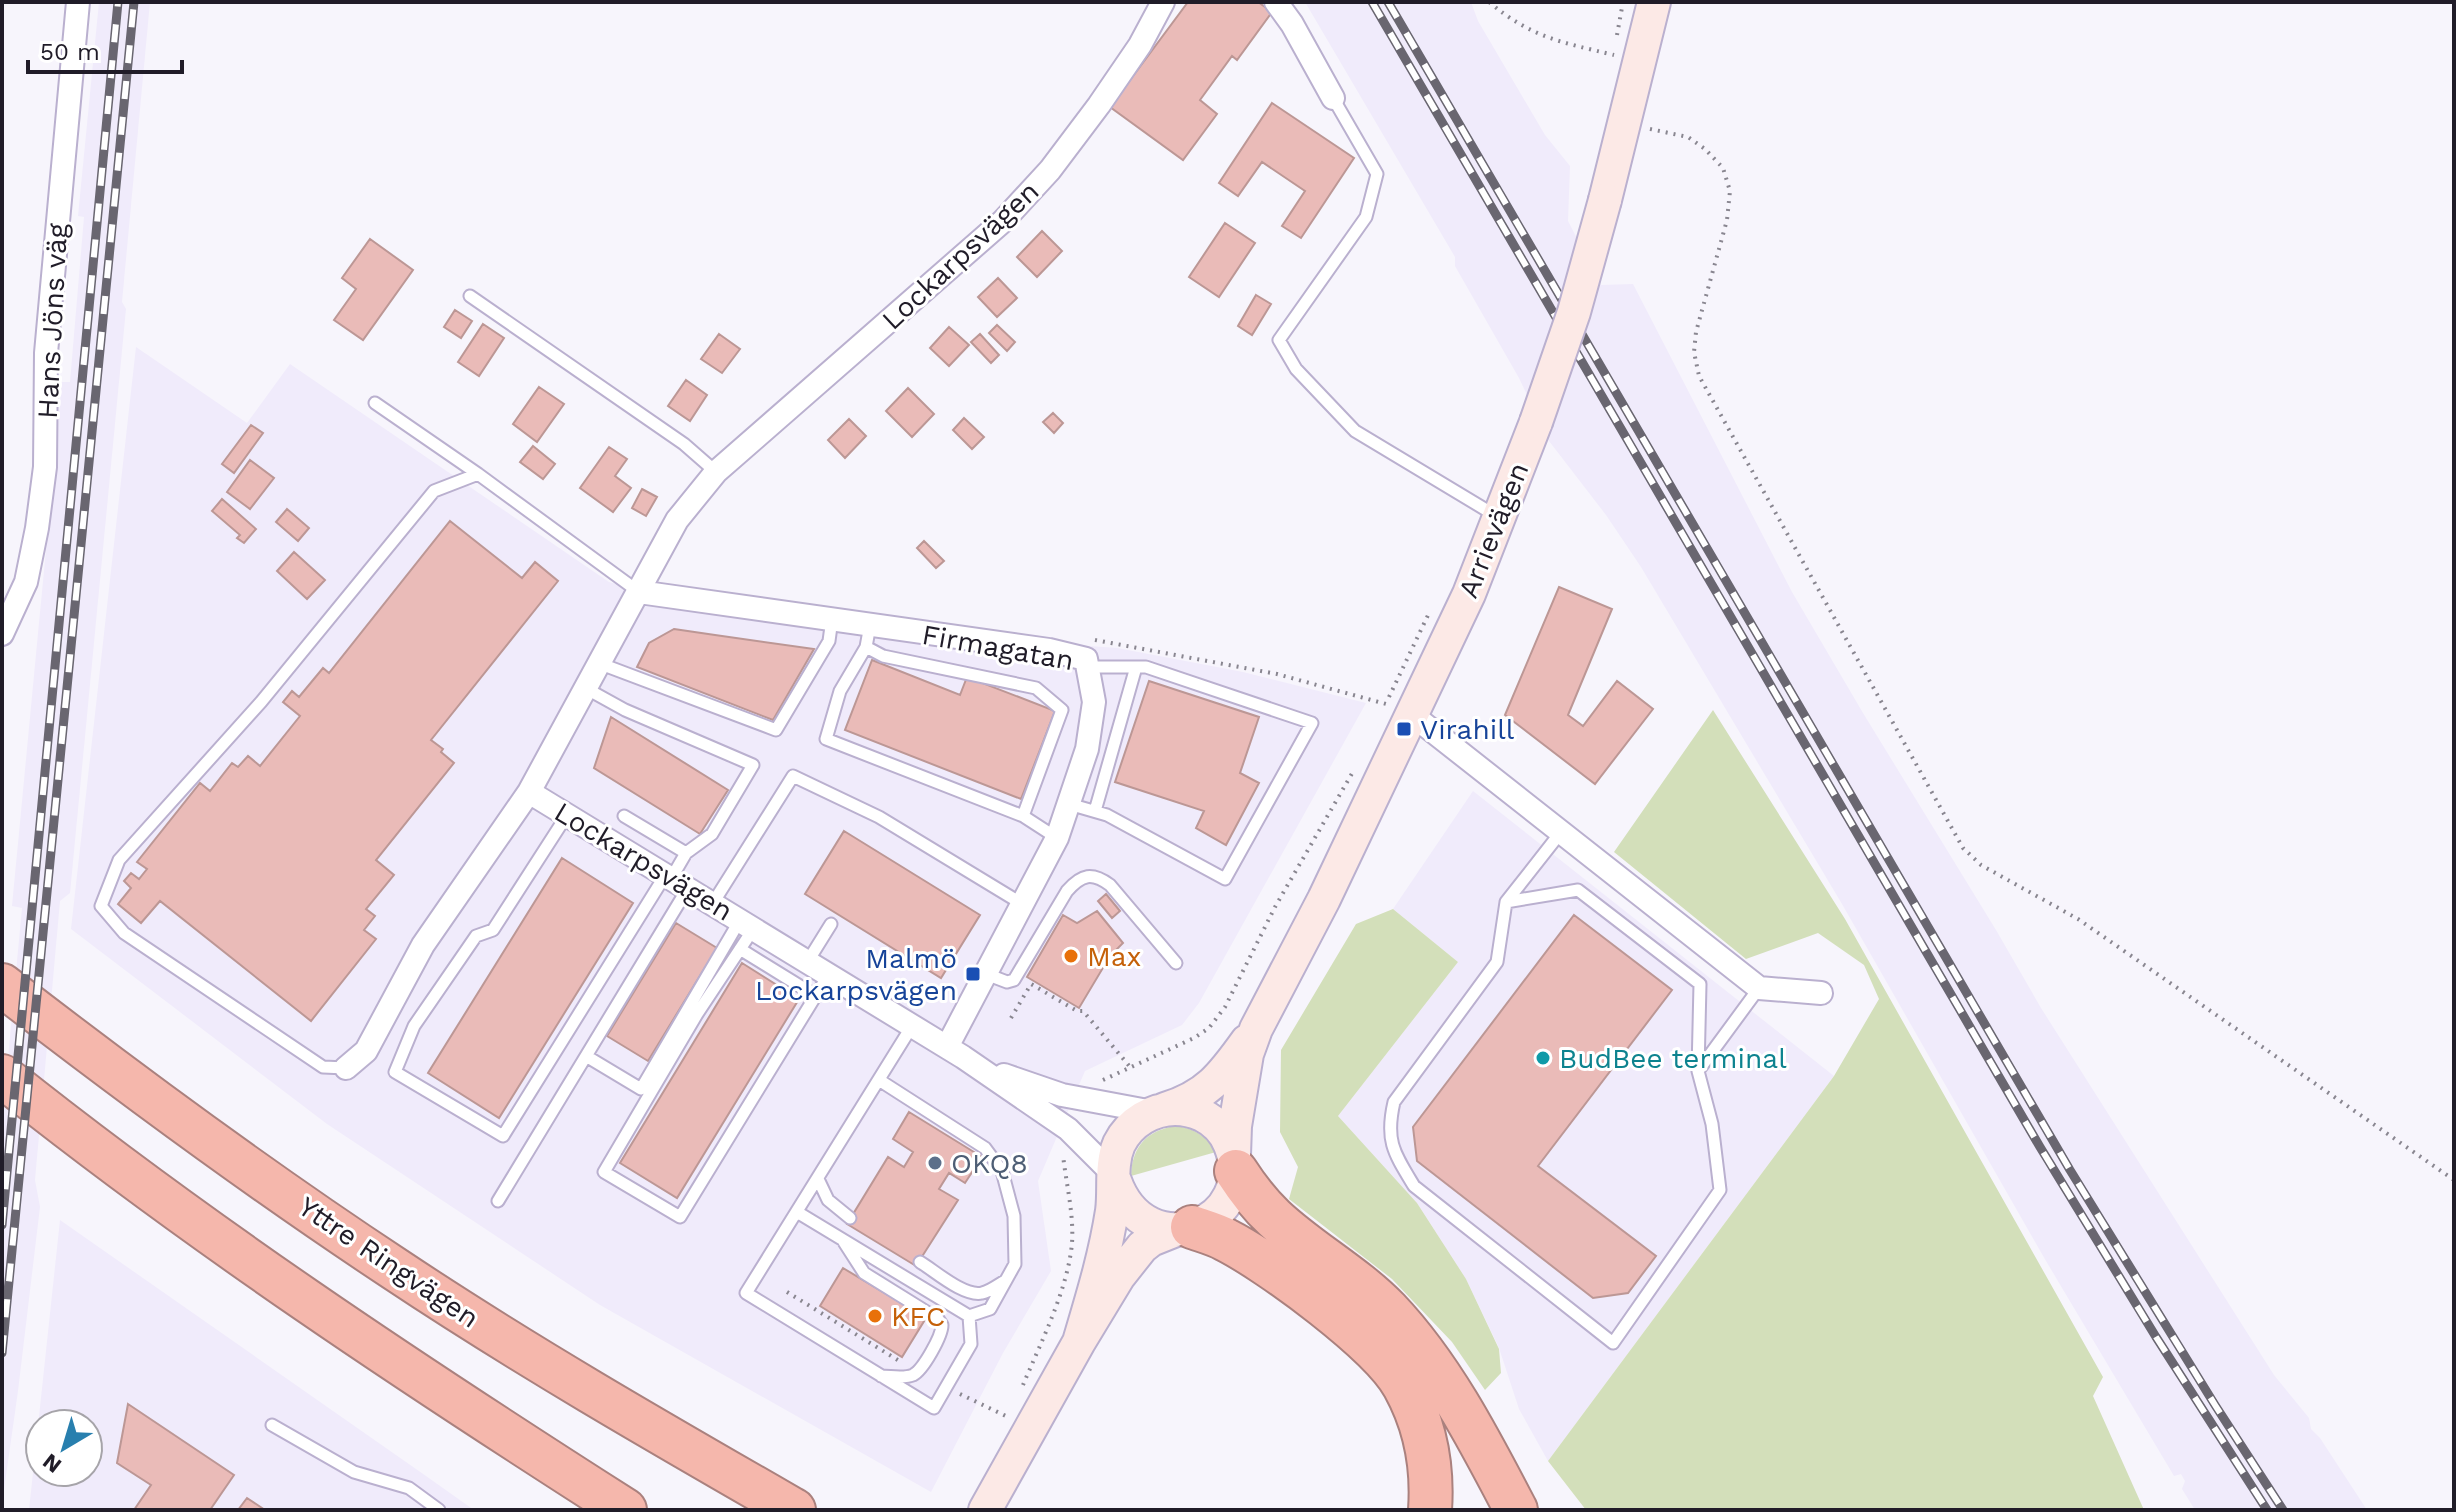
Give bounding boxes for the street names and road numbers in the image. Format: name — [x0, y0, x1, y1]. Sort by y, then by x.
street label: Lockarpsvägen — [875, 174, 1045, 336]
street label: Hans Jöns väg — [31, 222, 74, 420]
street label: Arrievägen — [1451, 458, 1536, 603]
street label: Firmagatan — [919, 618, 1076, 677]
street label: Lockarpsvägen — [549, 795, 739, 928]
street label: Yttre Ringvägen — [292, 1190, 485, 1335]

